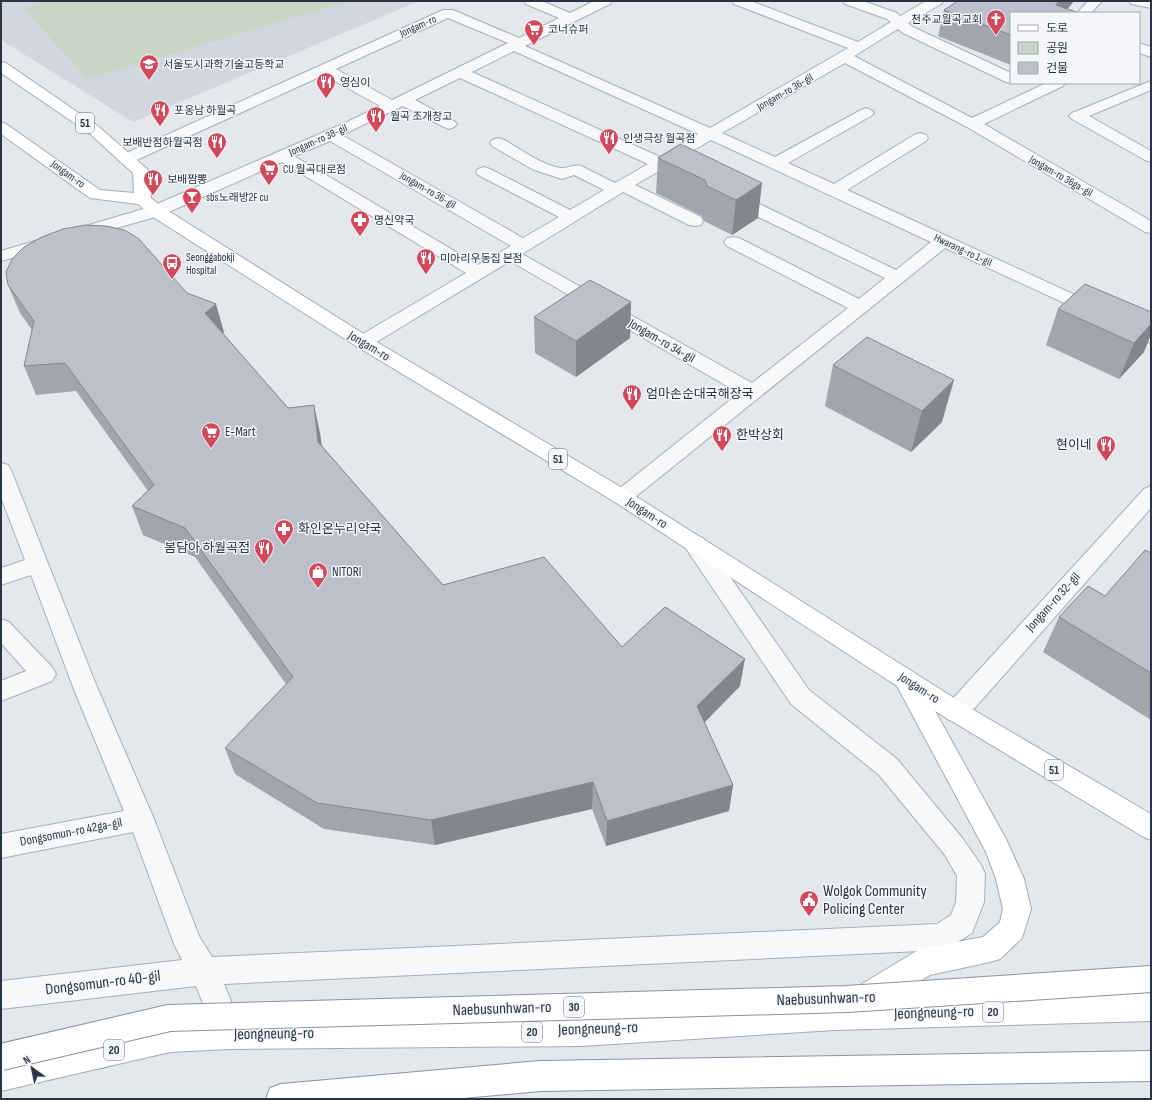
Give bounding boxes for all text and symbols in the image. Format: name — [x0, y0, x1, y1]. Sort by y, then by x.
church icon: 천주교월곡교회 — [985, 8, 1007, 36]
street label: Jongam-ro — [397, 12, 439, 40]
legend — [1010, 12, 1140, 84]
place label: 천주교월곡교회 — [911, 13, 982, 26]
supermarket icon: 코너슈퍼 — [523, 18, 545, 46]
text: 도로 — [1046, 21, 1068, 36]
place label: 코너슈퍼 — [548, 23, 588, 36]
text: 공원 — [1046, 41, 1068, 56]
school or university icon: 서울도시과학기술고등학교 — [138, 53, 160, 81]
place label: 서울도시과학기술고등학교 — [163, 58, 284, 71]
text: 건물 — [1046, 61, 1068, 76]
restaurant icon: 영심이 — [315, 71, 337, 99]
street label: Jongam-ro 36-gil — [754, 71, 815, 114]
place label: 영심이 — [340, 76, 370, 89]
restaurant icon: 포옹남 하월곡 — [149, 99, 171, 127]
place label: 포옹남 하월곡 — [174, 104, 236, 117]
restaurant icon: 월곡 조개창고 — [365, 105, 387, 133]
place label: 월곡 조개창고 — [390, 110, 452, 123]
road number: 51 — [76, 113, 94, 133]
street label: Jongam-ro 38-gil — [286, 121, 349, 159]
restaurant icon: 인생극장 월곡점 — [598, 127, 620, 155]
restaurant icon: 보배반점하월곡점 — [206, 131, 228, 159]
place label: 인생극장 월곡점 — [623, 132, 696, 145]
place label: 보배반점하월곡점 — [122, 136, 203, 149]
street label: Jongam-ro 36ga-gil — [1026, 152, 1095, 199]
street label: Jongam-ro — [48, 157, 88, 191]
supermarket icon: CU 월곡대로점 — [258, 158, 280, 186]
place label: CU 월곡대로점 — [283, 163, 346, 176]
restaurant icon: 보배짬뽕 — [142, 168, 164, 196]
street label: Jongam-ro 36-gil — [397, 168, 458, 211]
place label: 보배짬뽕 — [167, 173, 207, 186]
bar icon: sbs노래방2F cu — [181, 186, 203, 214]
place label: sbs노래방2F cu — [206, 191, 269, 204]
pharmacy icon: 명신약국 — [349, 209, 371, 237]
place label: 명신약국 — [374, 214, 414, 227]
street label: Hwarang-ro 1-gil — [932, 231, 994, 269]
restaurant icon: 미아리우동집 본점 — [415, 247, 437, 275]
place label: Seonggabokji Hospital — [186, 251, 235, 277]
bus stop icon: Seonggabokji Hospital — [161, 252, 183, 280]
place label: 미아리우동집 본점 — [440, 252, 523, 265]
street label: Jongam-ro 34-gil — [625, 315, 698, 366]
street label: Jongam-ro — [344, 327, 393, 365]
restaurant icon: 엄마손순대국해장국 — [621, 383, 643, 411]
place label: 엄마손순대국해장국 — [646, 386, 754, 402]
supermarket icon: E-Mart — [200, 421, 222, 449]
place label: E-Mart — [225, 424, 256, 440]
restaurant icon: 한박상회 — [711, 424, 733, 452]
place label: 한박상회 — [736, 427, 784, 443]
restaurant icon: 현이네 — [1095, 434, 1117, 462]
place label: 현이네 — [1056, 437, 1092, 453]
road number: 51 — [549, 449, 567, 469]
street label: Jongam-ro — [623, 493, 671, 532]
pharmacy icon: 화인온누리약국 — [273, 518, 295, 546]
place label: 화인온누리약국 — [298, 521, 382, 537]
restaurant icon: 봄담아 하월곡점 — [253, 537, 275, 565]
place label: 봄담아 하월곡점 — [164, 540, 250, 556]
shop icon: NITORI — [307, 561, 329, 589]
place label: NITORI — [332, 564, 361, 580]
street label: Jongam-ro 32-gil — [1022, 569, 1084, 635]
street label: Jongam-ro — [895, 668, 943, 707]
road number: 51 — [1045, 760, 1063, 780]
street label: Dongsomun-ro 42ga-gil — [19, 814, 123, 850]
place label: Wolgok Community Policing Center — [823, 882, 927, 919]
public building icon: Wolgok Community Policing Center — [798, 889, 820, 917]
street label: Dongsomun-ro 40-gil — [44, 967, 162, 999]
street label: Naebusunhwan-ro — [776, 988, 876, 1010]
road number: 30 — [564, 997, 584, 1017]
street label: Naebusunhwan-ro — [452, 998, 552, 1020]
street label: Jeongneung-ro — [893, 1002, 974, 1024]
road number: 20 — [983, 1002, 1003, 1022]
street label: Jeongneung-ro — [557, 1018, 638, 1040]
road number: 20 — [522, 1022, 542, 1042]
street label: Jeongneung-ro — [233, 1024, 314, 1044]
road number: 20 — [104, 1040, 124, 1060]
north arrow — [12, 1048, 52, 1088]
text: N — [21, 1053, 33, 1067]

